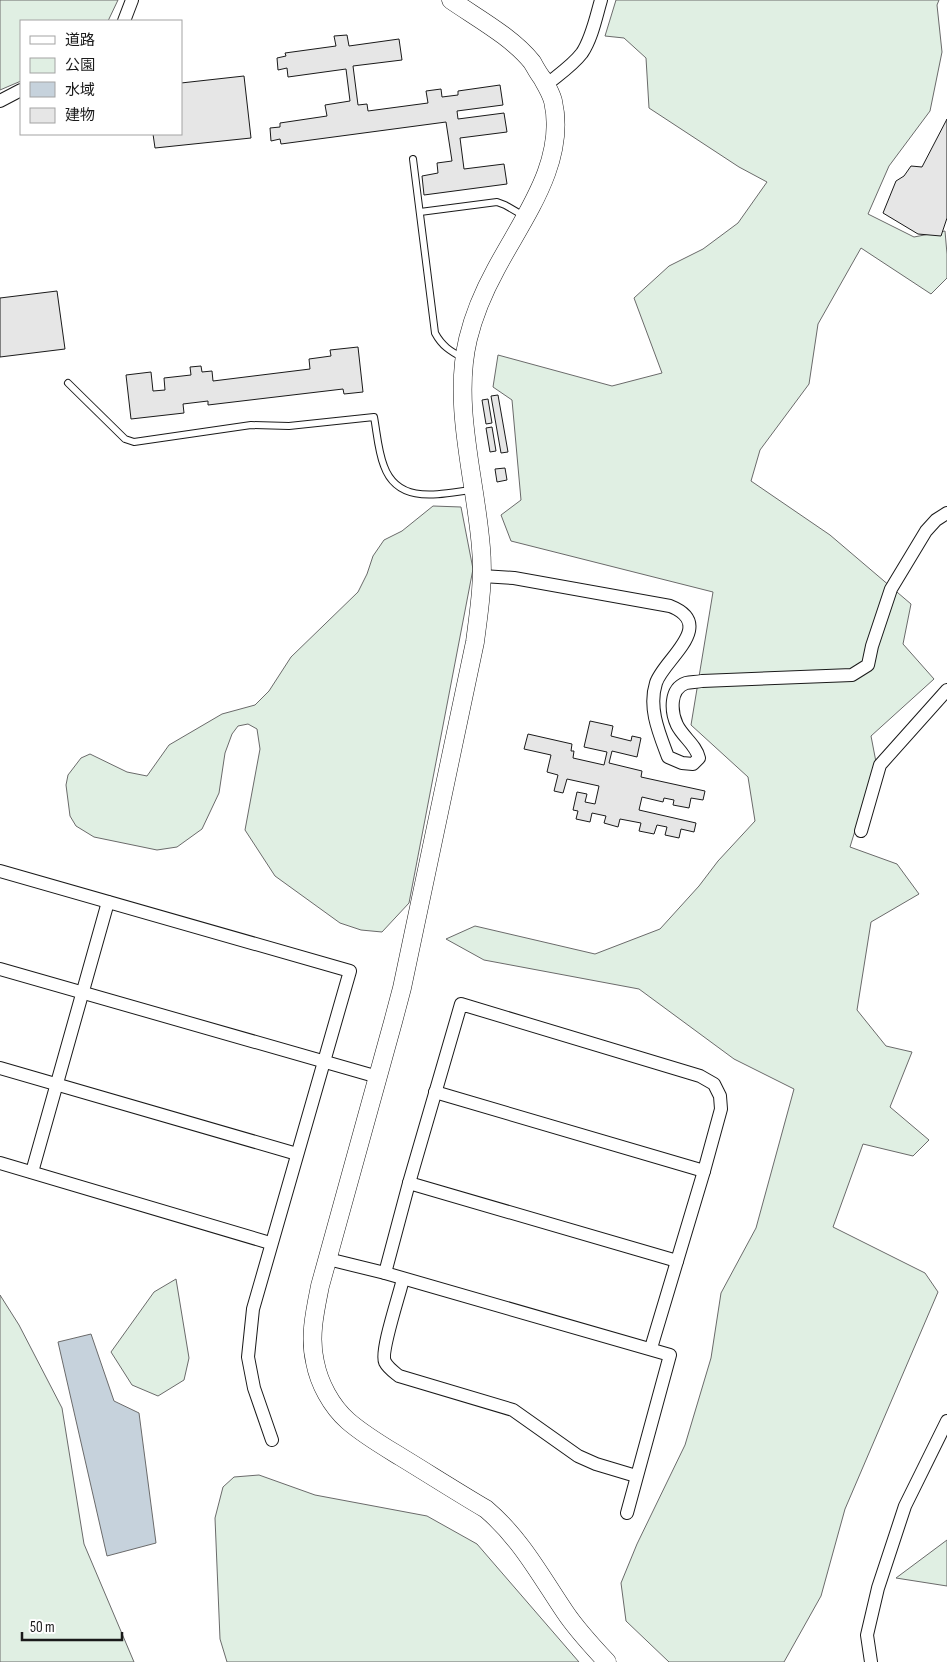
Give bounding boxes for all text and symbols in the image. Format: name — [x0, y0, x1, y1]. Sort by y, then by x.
legend — [20, 20, 182, 135]
text: 道路 — [65, 31, 95, 50]
text: 公園 — [65, 56, 95, 75]
text: 水域 — [65, 81, 95, 100]
text: 建物 — [65, 106, 95, 125]
scale bar — [22, 1610, 122, 1642]
text: 50 m — [30, 1618, 55, 1637]

